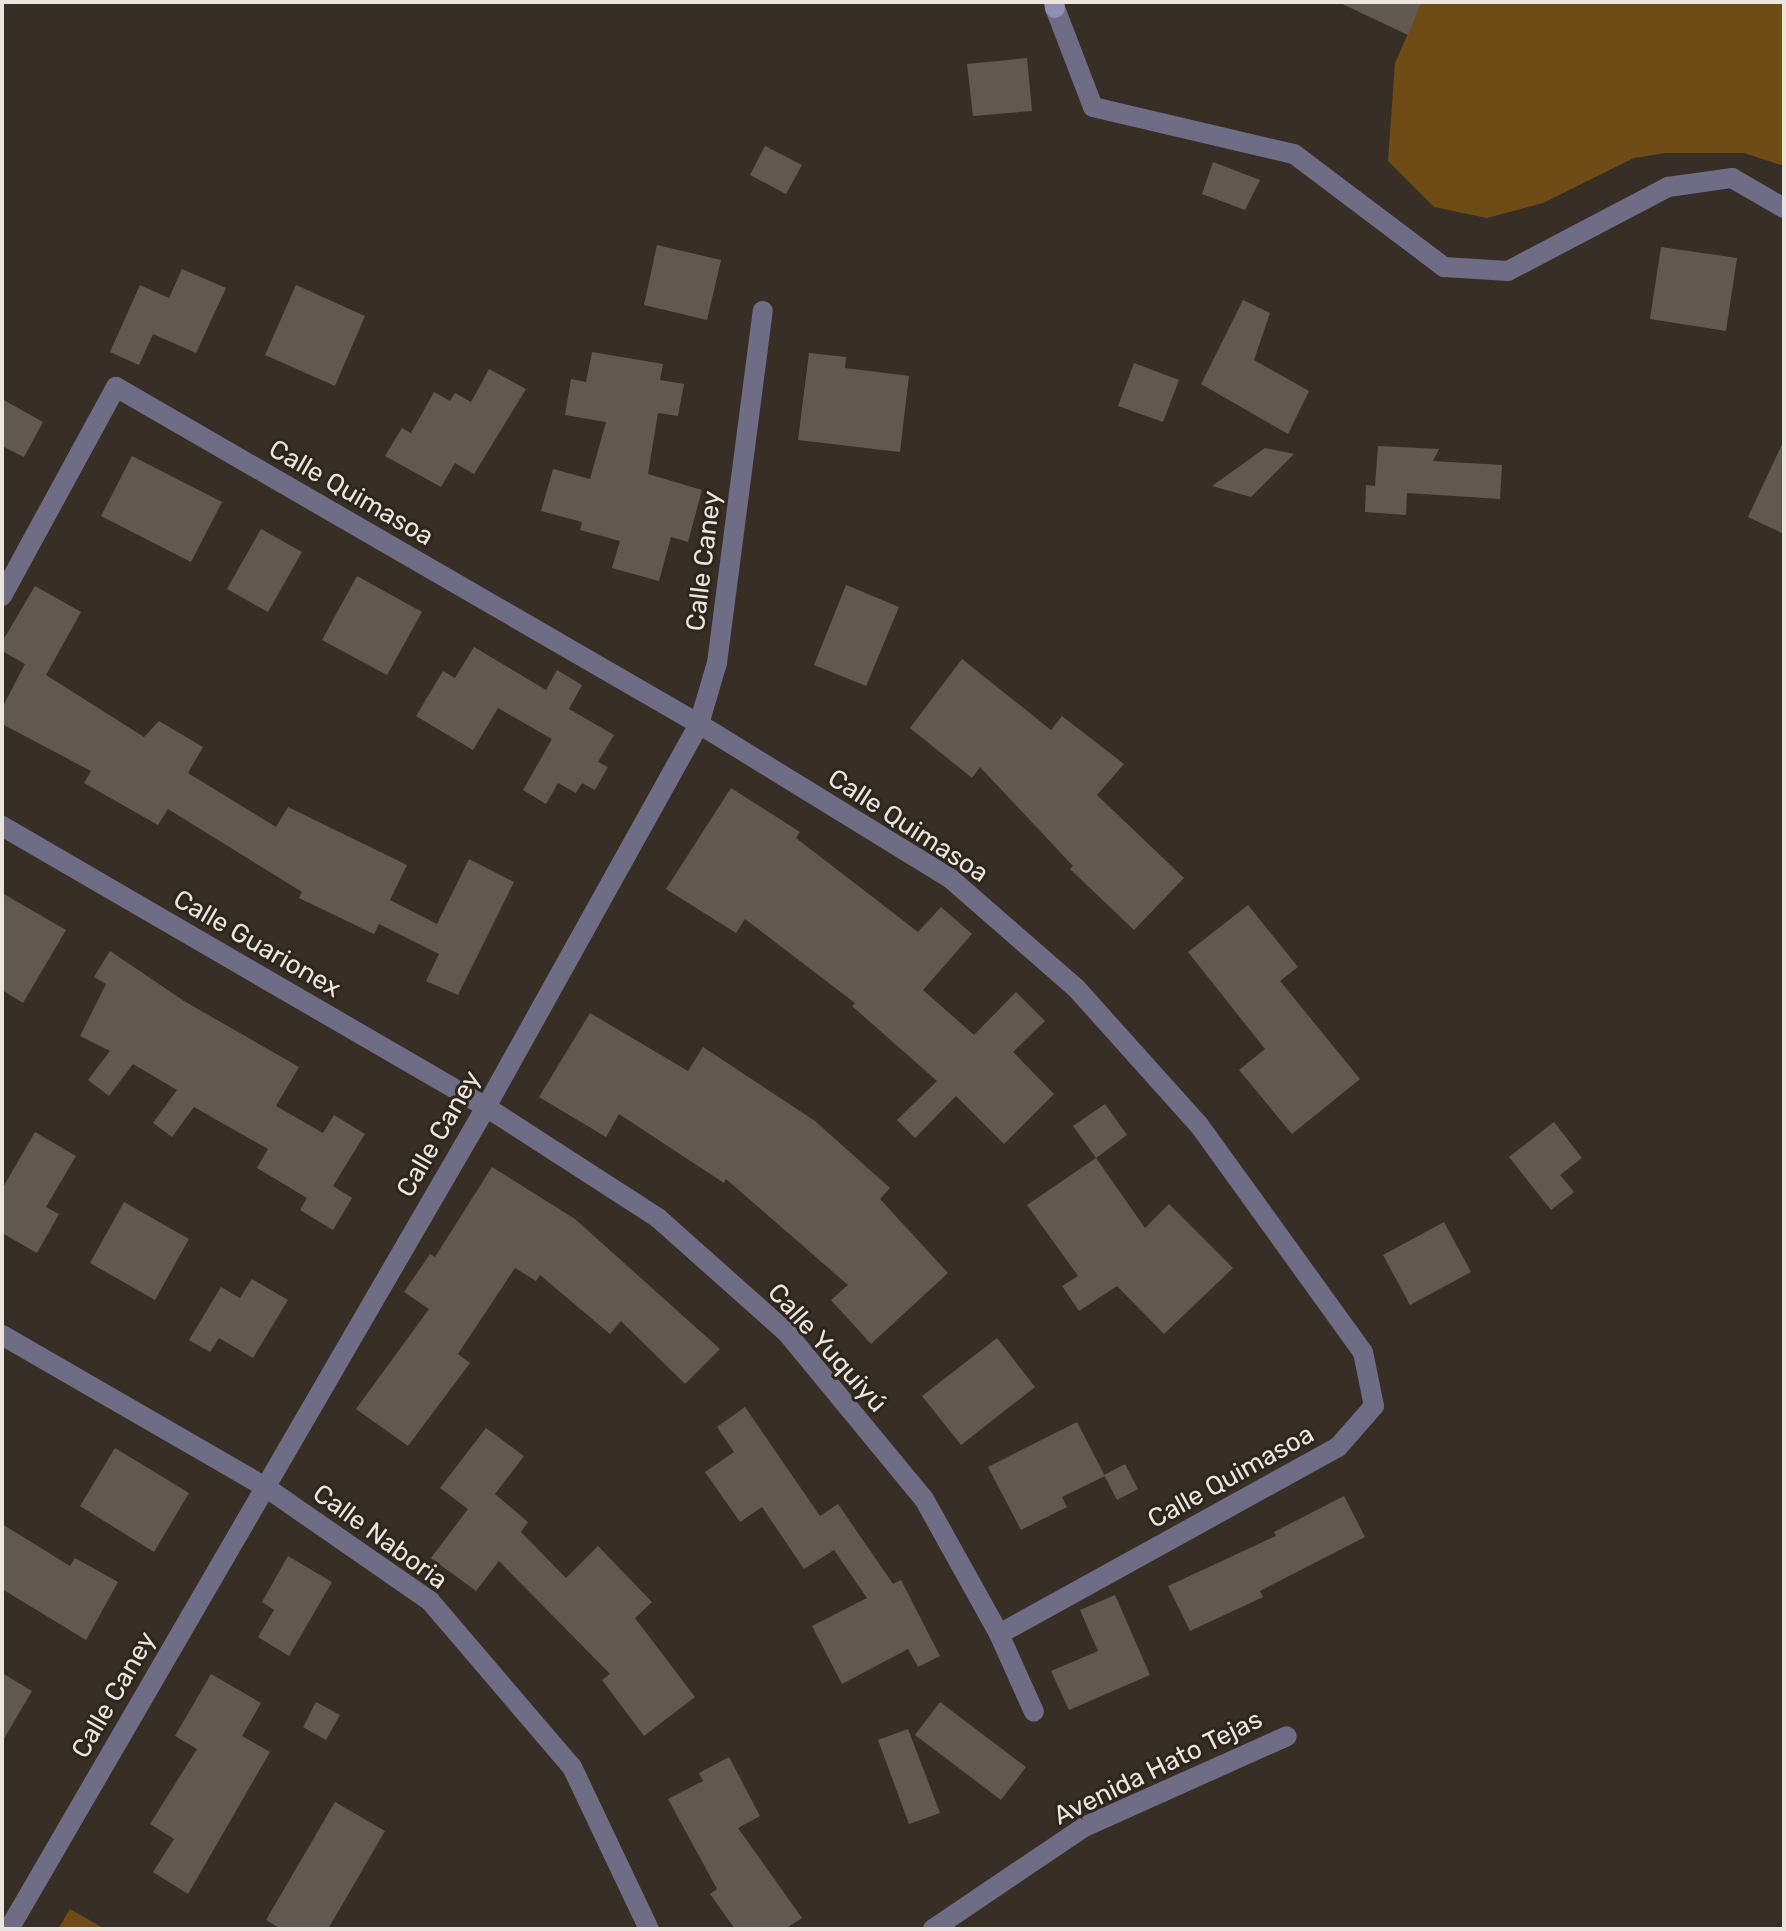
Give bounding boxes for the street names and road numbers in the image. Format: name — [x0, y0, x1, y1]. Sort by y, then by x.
street label: Calle Quimasoa — [263, 433, 439, 553]
street label: Calle Caney — [680, 489, 728, 633]
street label: Calle Quimasoa — [822, 763, 994, 889]
street label: Calle Guarionex — [168, 883, 346, 1005]
street label: Calle Caney — [390, 1065, 488, 1203]
street label: Calle Yuquiyú — [761, 1277, 893, 1419]
street label: Calle Quimasoa — [1143, 1419, 1319, 1535]
street label: Calle Naboria — [307, 1478, 453, 1596]
street label: Calle Caney — [65, 1626, 163, 1764]
street label: Avenida Hato Tejas — [1048, 1704, 1268, 1832]

